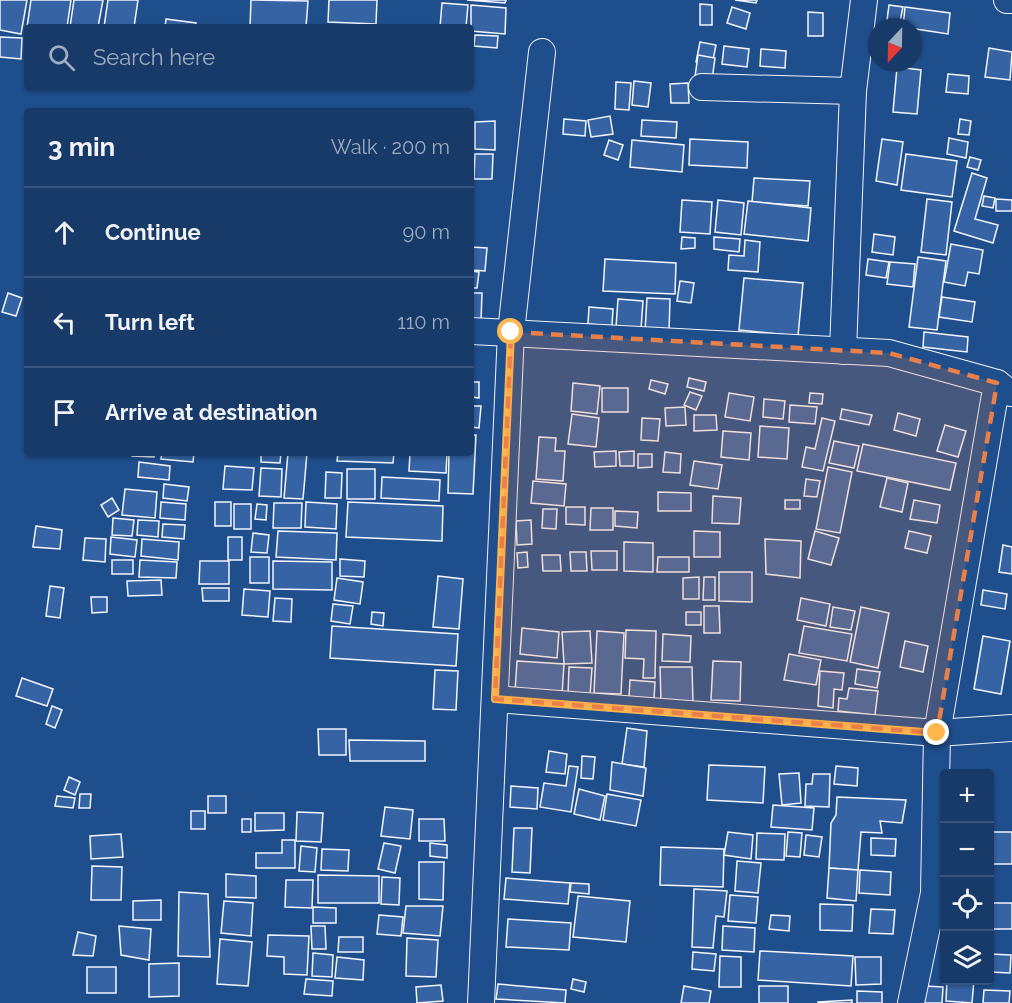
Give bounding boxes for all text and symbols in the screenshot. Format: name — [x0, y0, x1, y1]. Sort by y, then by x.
north arrow — [868, 18, 922, 72]
search box — [24, 24, 474, 90]
icon: search — [45, 41, 78, 74]
text: Search here — [93, 44, 215, 70]
text: 3 min — [48, 132, 115, 162]
text: Walk · 200 m — [331, 135, 450, 159]
icon: ahead — [48, 216, 81, 249]
text: Continue — [105, 219, 201, 245]
text: 90 m — [403, 220, 450, 244]
icon: left — [48, 306, 81, 339]
text: Turn left — [105, 309, 195, 335]
text: 110 m — [397, 310, 450, 334]
route start — [497, 318, 523, 344]
icon: arrive — [48, 396, 81, 429]
text: Arrive at destination — [105, 399, 318, 425]
route end — [923, 719, 949, 745]
map controls — [940, 769, 994, 985]
button: + — [940, 769, 994, 823]
button: − — [940, 823, 994, 877]
button: locate — [940, 877, 994, 931]
button: layers — [940, 931, 994, 985]

